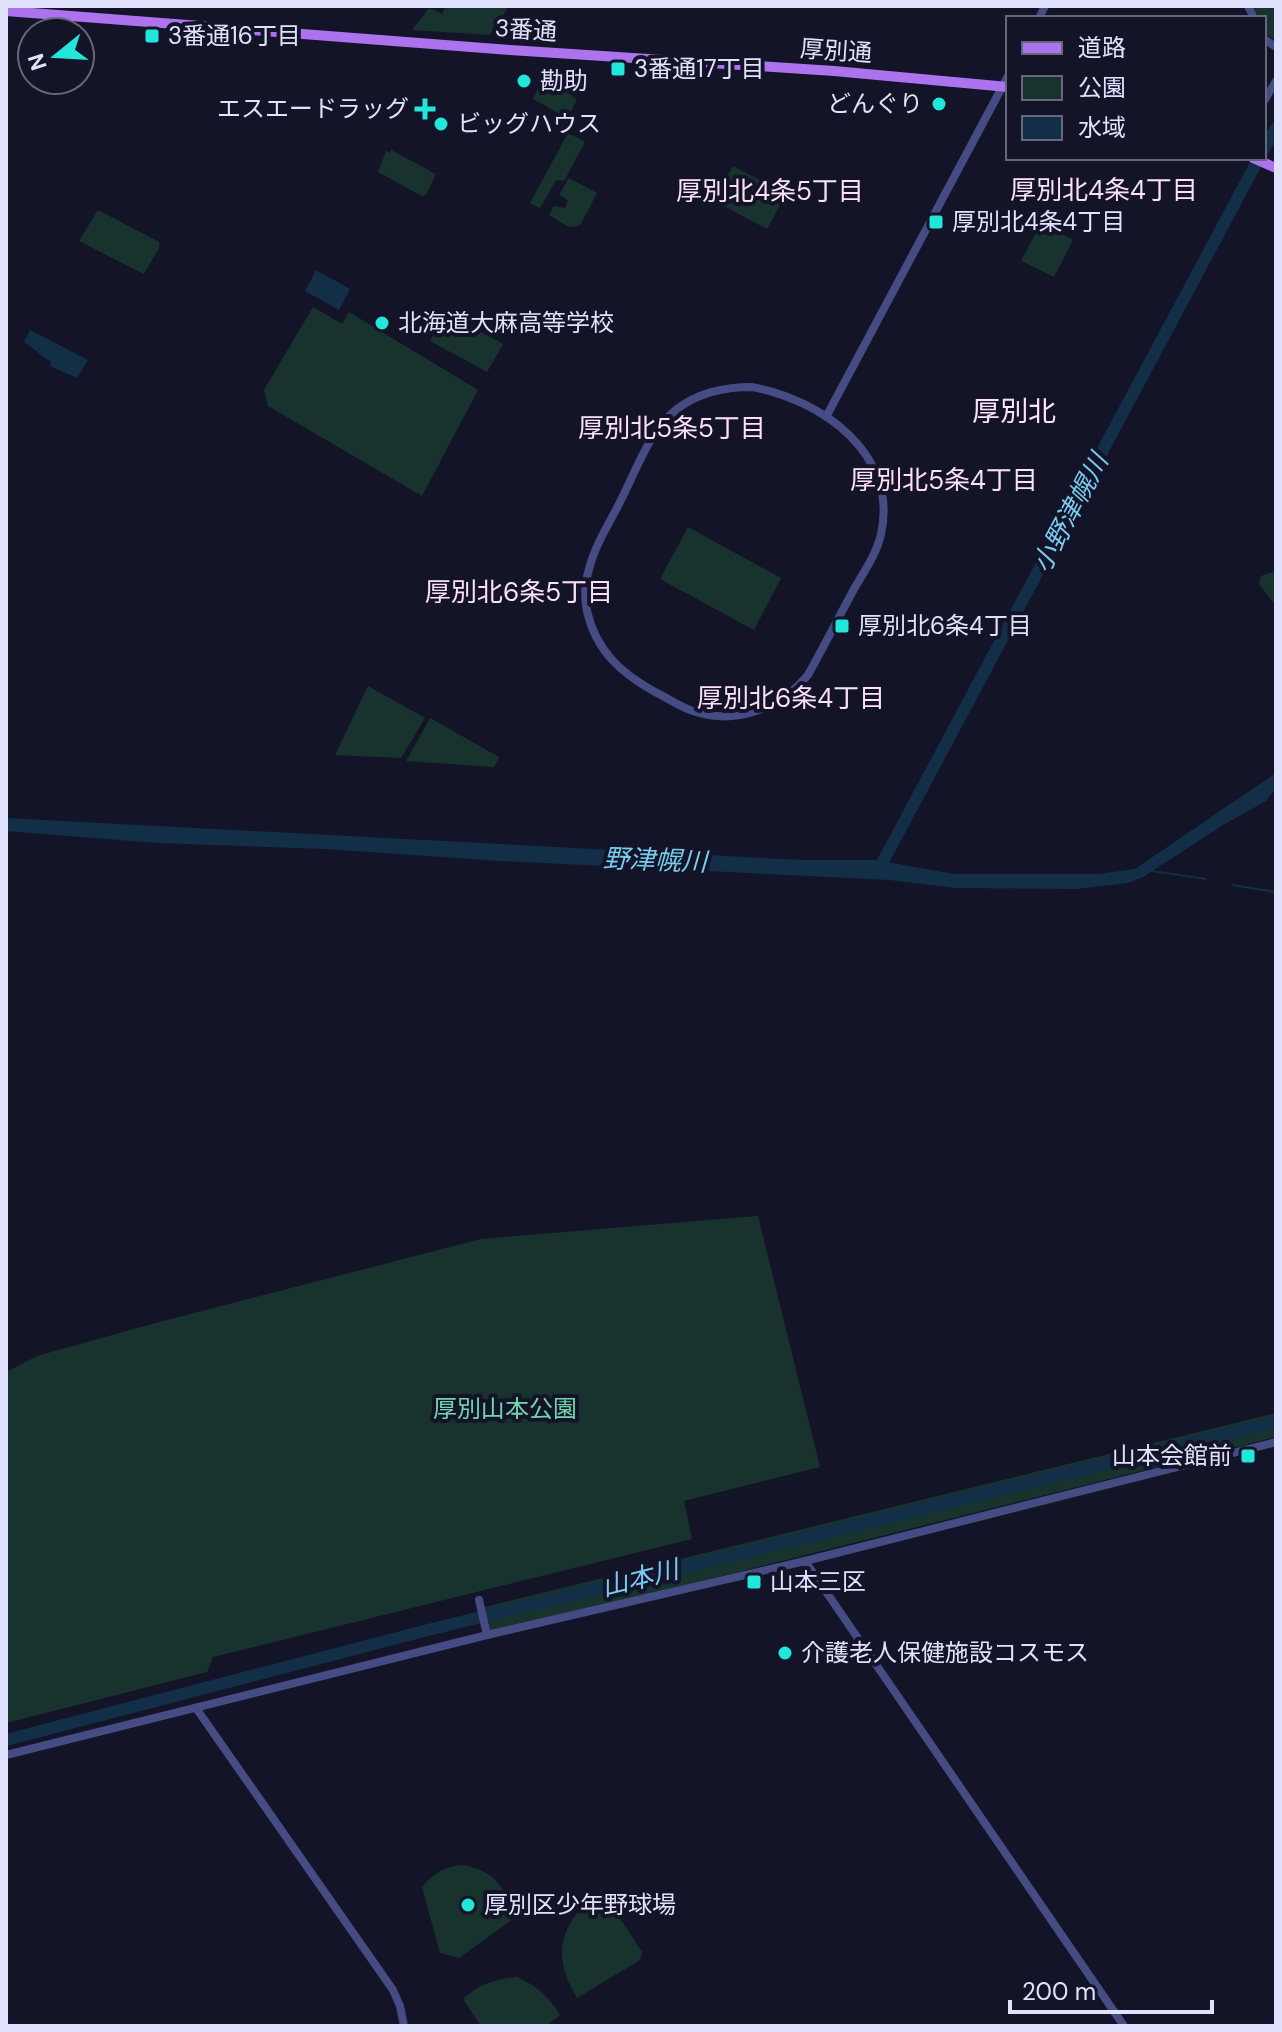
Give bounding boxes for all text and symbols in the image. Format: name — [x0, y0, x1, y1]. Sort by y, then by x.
street label: 3番通 — [494, 12, 558, 47]
north arrow — [16, 16, 96, 96]
legend — [1006, 16, 1266, 160]
place label: 3番通16丁目 — [168, 20, 301, 51]
marker: 3番通16丁目 — [143, 27, 161, 45]
text: 道路 — [1078, 32, 1126, 63]
street label: 厚別通 — [799, 33, 873, 68]
text: N — [21, 50, 54, 74]
place label: 3番通17丁目 — [634, 53, 765, 84]
marker: 3番通17丁目 — [609, 60, 627, 78]
place label: 勘助 — [540, 65, 588, 96]
marker: 勘助 — [515, 72, 533, 90]
text: 公園 — [1078, 72, 1126, 103]
place label: どんぐり — [827, 88, 923, 119]
place label: エスエードラッグ — [217, 93, 409, 124]
marker: どんぐり — [930, 95, 948, 113]
marker: エスエードラッグ — [416, 100, 434, 118]
place label: ビッグハウス — [457, 108, 601, 139]
text: 水域 — [1078, 112, 1126, 143]
marker: ビッグハウス — [432, 115, 450, 133]
district label: 厚別北4条4丁目 — [1010, 173, 1198, 207]
district label: 厚別北4条5丁目 — [676, 174, 864, 208]
place label: 厚別北4条4丁目 — [952, 206, 1125, 237]
marker: 厚別北4条4丁目 — [927, 213, 945, 231]
place label: 北海道大麻高等学校 — [398, 307, 614, 338]
marker: 北海道大麻高等学校 — [373, 314, 391, 332]
district label: 厚別北 — [972, 393, 1056, 430]
district label: 厚別北5条5丁目 — [578, 411, 766, 445]
water label: 小野津幌川 — [1024, 445, 1117, 578]
district label: 厚別北5条4丁目 — [850, 463, 1038, 497]
district label: 厚別北6条5丁目 — [425, 575, 613, 609]
place label: 厚別北6条4丁目 — [858, 610, 1032, 641]
marker: 厚別北6条4丁目 — [833, 617, 851, 635]
district label: 厚別北6条4丁目 — [697, 681, 885, 715]
water label: 野津幌川 — [602, 841, 711, 879]
park label: 厚別山本公園 — [433, 1393, 577, 1424]
place label: 山本会館前 — [1112, 1440, 1232, 1471]
marker: 山本会館前 — [1239, 1447, 1257, 1465]
water label: 山本川 — [598, 1551, 685, 1604]
place label: 山本三区 — [770, 1566, 866, 1597]
marker: 山本三区 — [745, 1573, 763, 1591]
place label: 介護老人保健施設コスモス — [801, 1637, 1089, 1668]
marker: 介護老人保健施設コスモス — [776, 1644, 794, 1662]
place label: 厚別区少年野球場 — [484, 1889, 676, 1920]
marker: 厚別区少年野球場 — [459, 1896, 477, 1914]
scale bar — [1010, 1964, 1212, 2014]
text: 200 m — [1022, 1976, 1096, 2007]

